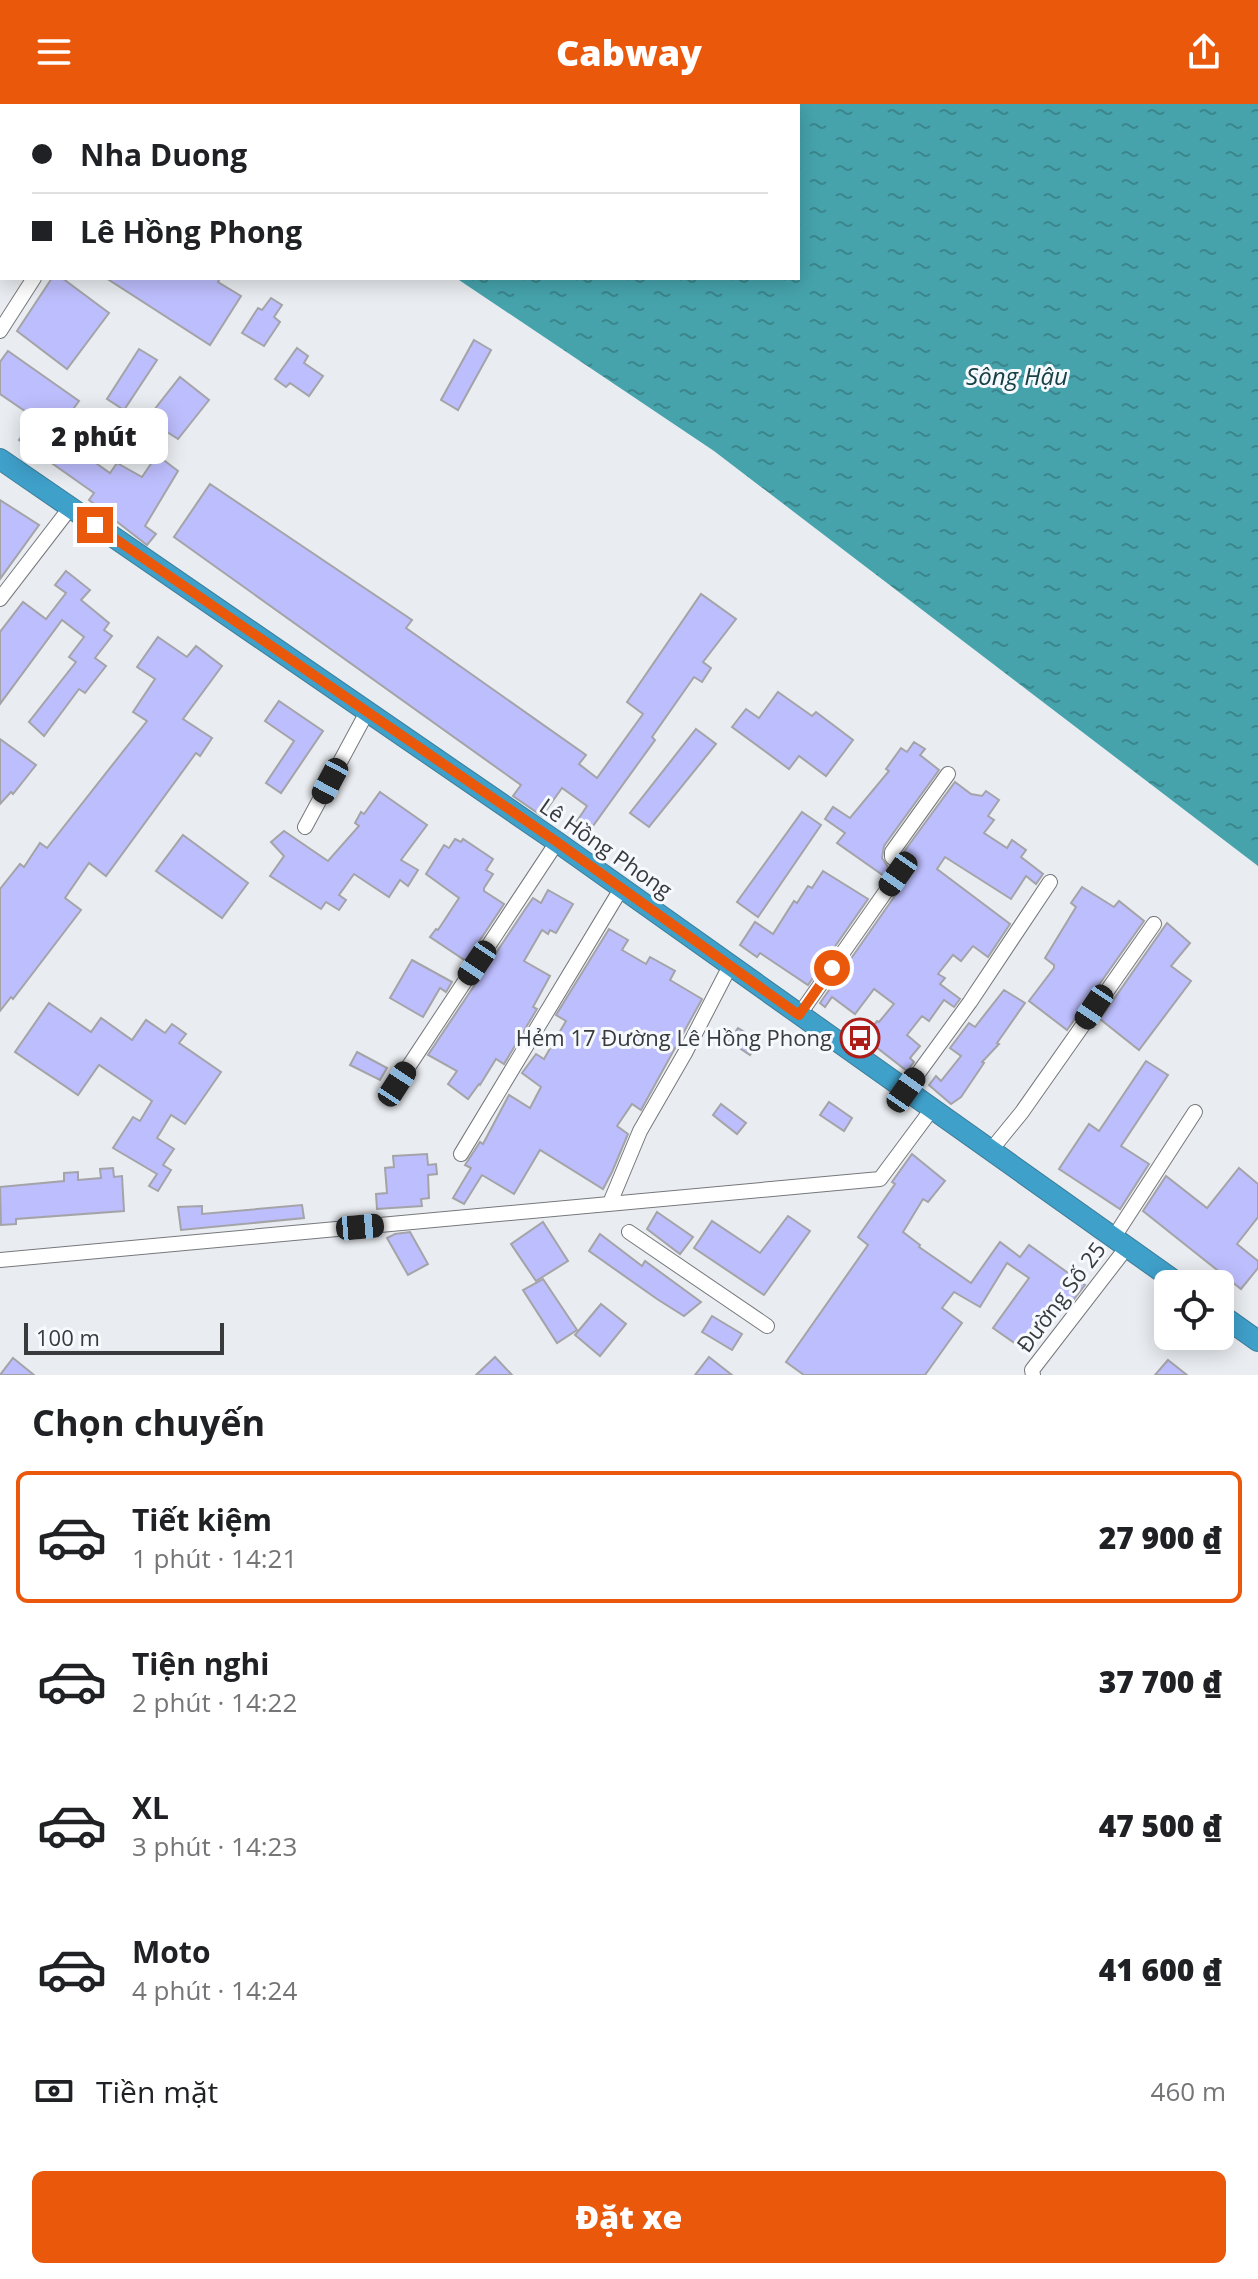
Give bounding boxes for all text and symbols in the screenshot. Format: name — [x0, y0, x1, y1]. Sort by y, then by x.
text: Cabway — [556, 28, 702, 77]
icon: menu — [32, 30, 76, 74]
icon: share — [1182, 30, 1226, 74]
text: Nha Duong — [80, 134, 247, 175]
text: Lê Hồng Phong — [80, 211, 302, 252]
water label: Sông Hậu — [966, 359, 1068, 392]
callout: 2 phút — [21, 409, 169, 465]
text: 2 phút — [51, 418, 137, 454]
route end — [77, 507, 113, 543]
car — [308, 754, 352, 808]
street label: Lê Hồng Phong — [534, 790, 679, 904]
car — [874, 847, 922, 901]
car — [454, 936, 500, 990]
route start — [814, 950, 850, 986]
car — [1071, 980, 1117, 1034]
bus stop icon: Hẻm 17 Đường Lê Hồng Phong — [839, 1017, 881, 1059]
place label: Hẻm 17 Đường Lê Hồng Phong — [516, 1022, 832, 1052]
car — [374, 1057, 420, 1111]
car — [882, 1063, 930, 1117]
car — [335, 1213, 385, 1241]
street label: Đường Số 25 — [1009, 1235, 1112, 1358]
map controls — [1154, 1270, 1234, 1350]
button: locate — [1154, 1270, 1234, 1350]
scale bar — [24, 1319, 224, 1355]
text: 100 m — [36, 1322, 100, 1352]
text: Chọn chuyến — [32, 1398, 265, 1447]
text: Tiết kiệm — [132, 1499, 272, 1540]
icon: car — [36, 1501, 108, 1573]
text: 27 900 ₫ — [1099, 1517, 1222, 1558]
text: 1 phút · 14:21 — [132, 1540, 297, 1576]
text: Tiện nghi — [132, 1643, 269, 1684]
icon: car — [36, 1645, 108, 1717]
text: 37 700 ₫ — [1099, 1661, 1222, 1702]
text: 2 phút · 14:22 — [132, 1684, 297, 1720]
text: XL — [132, 1787, 169, 1828]
icon: car — [36, 1789, 108, 1861]
text: 47 500 ₫ — [1099, 1805, 1222, 1846]
text: 3 phút · 14:23 — [132, 1828, 297, 1864]
text: Moto — [132, 1931, 210, 1972]
icon: car — [36, 1933, 108, 2005]
text: 41 600 ₫ — [1099, 1949, 1222, 1990]
text: 4 phút · 14:24 — [132, 1972, 297, 2008]
icon: cash — [32, 2069, 76, 2113]
text: Tiền mặt — [96, 2071, 218, 2112]
text: 460 m — [1151, 2073, 1226, 2109]
button: Đặt xe — [32, 2171, 1226, 2263]

